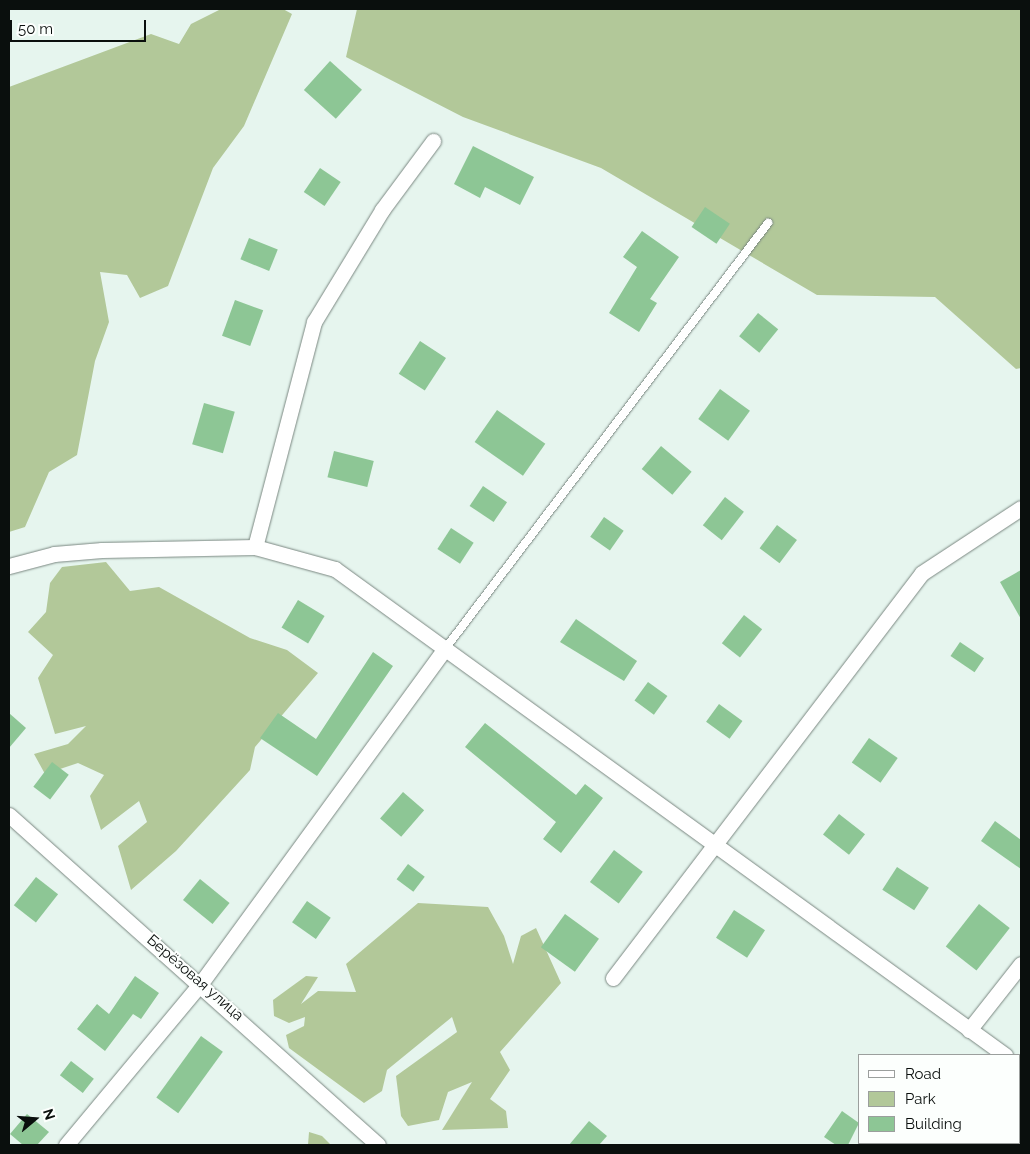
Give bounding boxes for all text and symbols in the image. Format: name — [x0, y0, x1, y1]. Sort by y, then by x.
scale bar — [12, 10, 149, 42]
text: 50 m — [18, 20, 53, 38]
street label: Берёзовая улица — [143, 931, 247, 1025]
legend — [858, 1054, 1020, 1144]
text: Road — [905, 1065, 941, 1083]
text: Park — [905, 1090, 936, 1108]
north arrow — [10, 1094, 60, 1144]
text: N — [40, 1107, 59, 1122]
text: Building — [905, 1115, 962, 1133]

